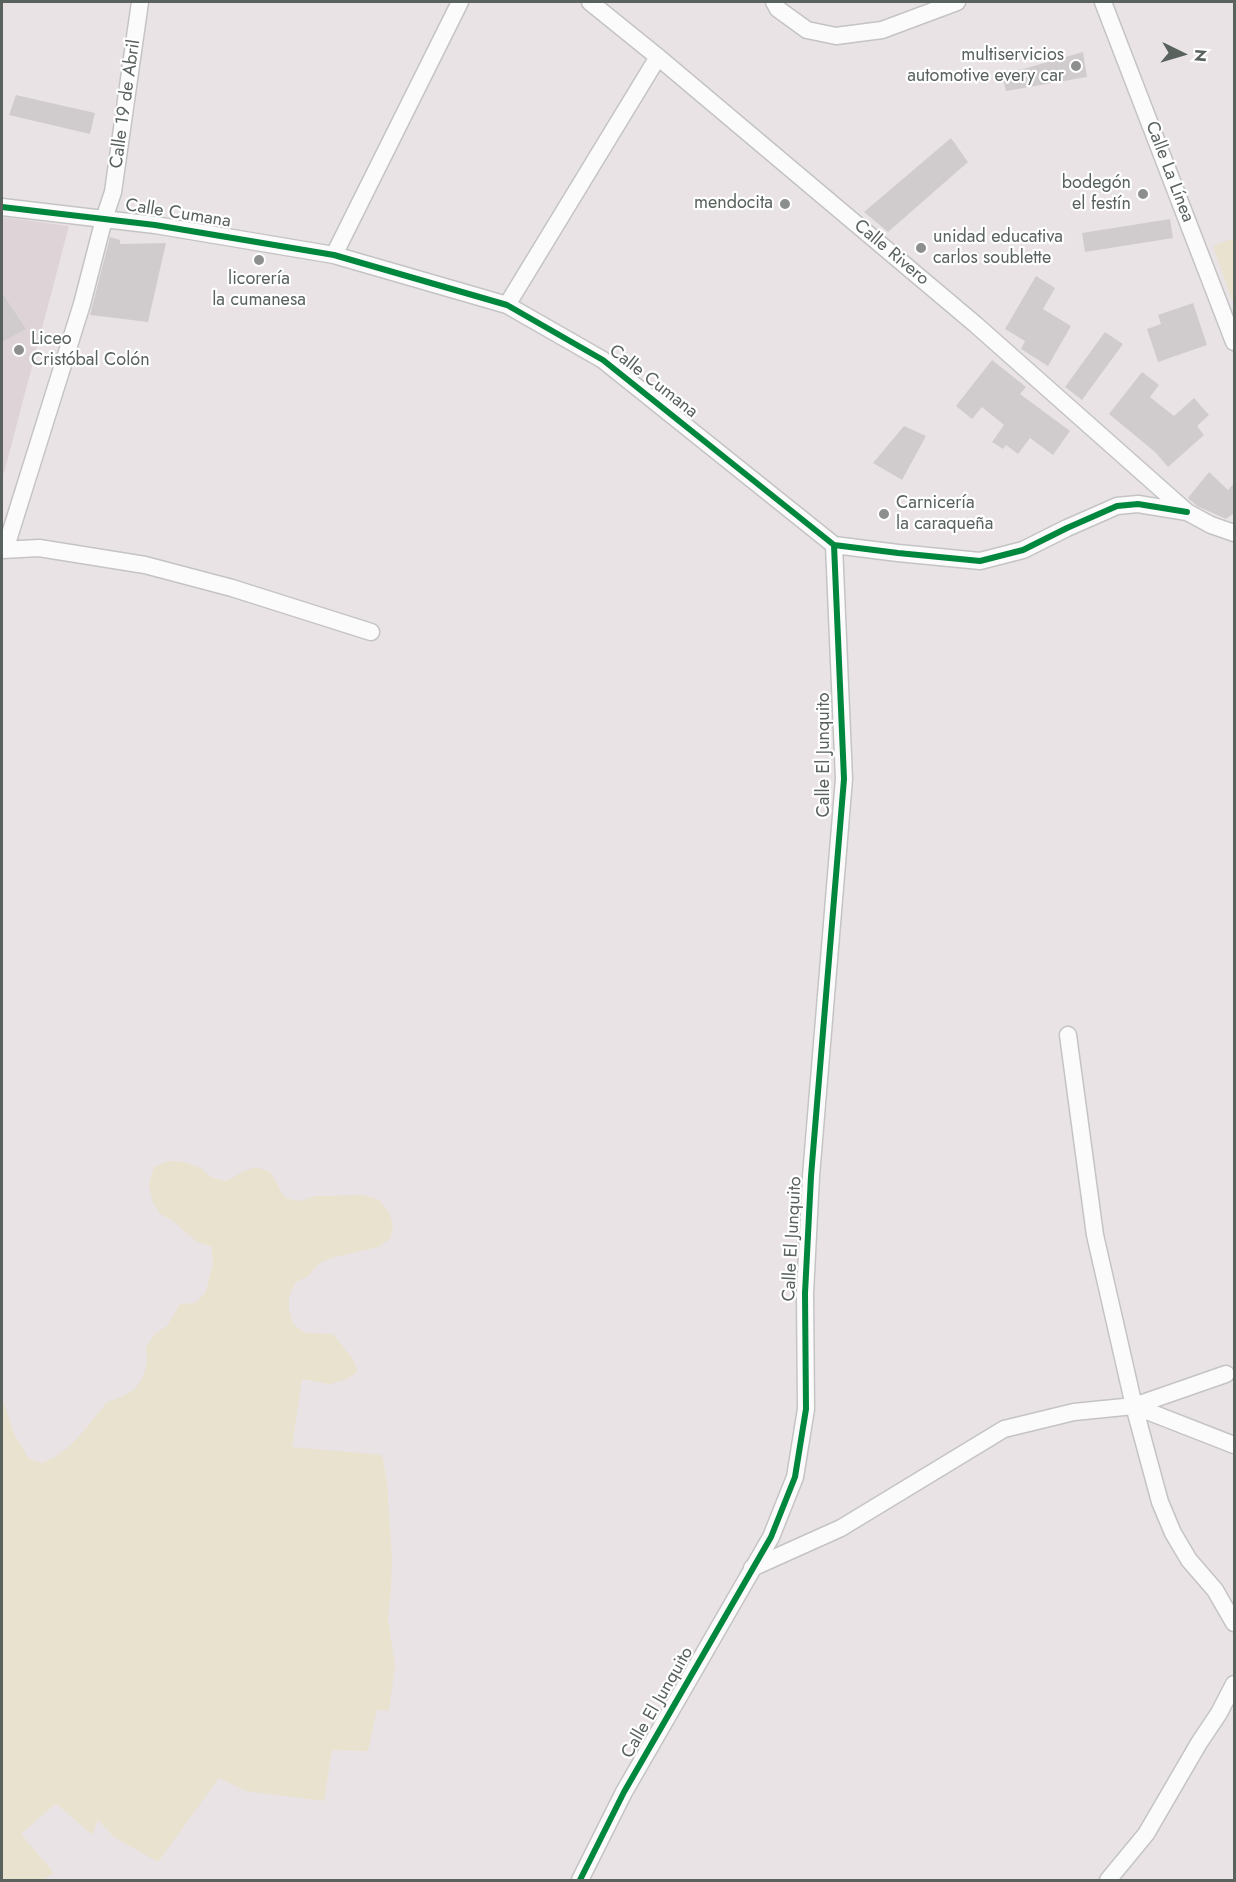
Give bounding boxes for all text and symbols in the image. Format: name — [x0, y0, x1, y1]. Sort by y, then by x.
north arrow — [1152, 24, 1212, 84]
street label: Calle 19 de Abril — [106, 38, 146, 170]
place label: multiservicios automotive every car — [907, 45, 1064, 88]
text: N — [1188, 48, 1212, 63]
marker: multiservicios automotive every car — [1069, 59, 1083, 73]
street label: Calle La Línea — [1140, 119, 1198, 225]
place label: bodegón el festín — [1062, 173, 1131, 216]
marker: bodegón el festín — [1136, 187, 1150, 201]
place label: mendocita — [694, 193, 773, 215]
street label: Calle Cumana — [124, 195, 232, 233]
marker: mendocita — [778, 197, 792, 211]
street label: Calle Rivero — [849, 215, 933, 291]
place label: unidad educativa carlos soublette — [933, 227, 1063, 270]
marker: unidad educativa carlos soublette — [914, 241, 928, 255]
marker: licorería la cumanesa — [252, 253, 266, 267]
place label: licorería la cumanesa — [212, 269, 306, 312]
place label: Liceo Cristóbal Colón — [31, 329, 150, 372]
street label: Calle Cumana — [604, 341, 702, 423]
marker: Liceo Cristóbal Colón — [12, 343, 26, 357]
place label: Carnicería la caraqueña — [896, 493, 993, 536]
marker: Carnicería la caraqueña — [877, 507, 891, 521]
street label: Calle El Junquito — [814, 692, 836, 818]
street label: Calle El Junquito — [779, 1176, 807, 1302]
street label: Calle El Junquito — [617, 1643, 699, 1763]

